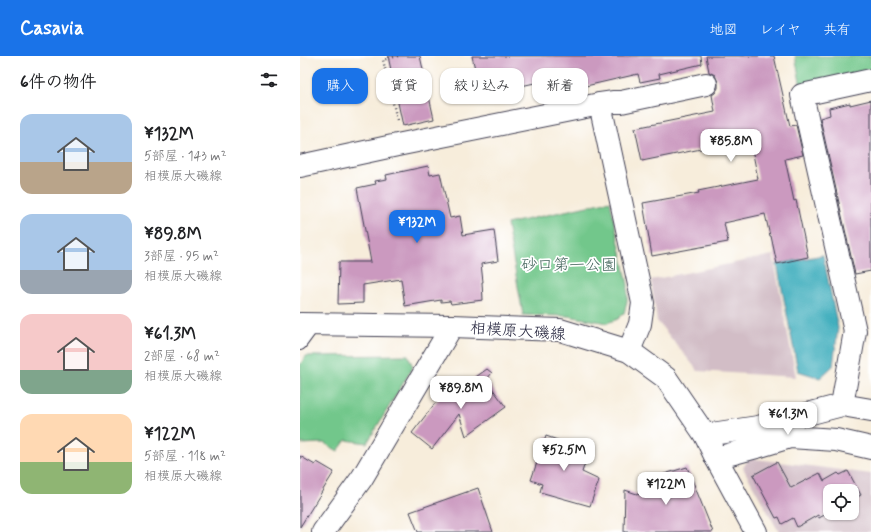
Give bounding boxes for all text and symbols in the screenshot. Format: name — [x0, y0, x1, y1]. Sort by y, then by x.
text: Casavia — [20, 16, 84, 41]
text: 地図 — [710, 21, 738, 39]
text: レイヤ — [760, 21, 801, 39]
text: 共有 — [823, 21, 851, 39]
chip: 購入 — [312, 68, 368, 104]
chip: 賃貸 — [376, 68, 432, 104]
chip: 絞り込み — [440, 68, 524, 104]
chip: 新着 — [532, 68, 588, 104]
icon: filters — [258, 69, 280, 91]
text: 6件の物件 — [20, 71, 97, 93]
text: ¥132M — [144, 123, 194, 145]
pin: ¥85.8M — [698, 129, 764, 163]
icon: home — [52, 130, 100, 178]
text: ¥85.8M — [709, 133, 753, 150]
text: 5部屋 · 143 m² — [144, 148, 226, 165]
text: 相模原大磯線 — [144, 168, 222, 185]
pin: ¥132M — [389, 210, 445, 244]
text: ¥132M — [398, 214, 436, 231]
text: ¥89.8M — [144, 223, 202, 245]
icon: home — [52, 230, 100, 278]
text: 3部屋 · 95 m² — [144, 248, 219, 265]
park label: 砂口第一公園 — [521, 255, 617, 276]
text: 相模原大磯線 — [144, 268, 222, 285]
street label: 相模原大磯線 — [469, 318, 567, 345]
text: ¥61.3M — [144, 323, 196, 345]
icon: home — [52, 330, 100, 378]
text: 2部屋 · 68 m² — [144, 348, 220, 365]
text: 相模原大磯線 — [144, 368, 222, 385]
pin: ¥89.8M — [428, 376, 494, 410]
text: ¥89.8M — [439, 380, 483, 397]
pin: ¥61.3M — [755, 402, 821, 436]
text: ¥61.3M — [768, 406, 808, 423]
text: ¥122M — [144, 423, 195, 445]
icon: home — [52, 430, 100, 478]
pin: ¥52.5M — [531, 438, 597, 472]
text: ¥52.5M — [542, 442, 586, 459]
text: 5部屋 · 118 m² — [144, 448, 226, 465]
text: 相模原大磯線 — [144, 468, 222, 485]
pin: ¥122M — [638, 472, 694, 506]
text: ¥122M — [646, 476, 686, 493]
map controls — [823, 484, 859, 520]
button: locate — [823, 484, 859, 520]

